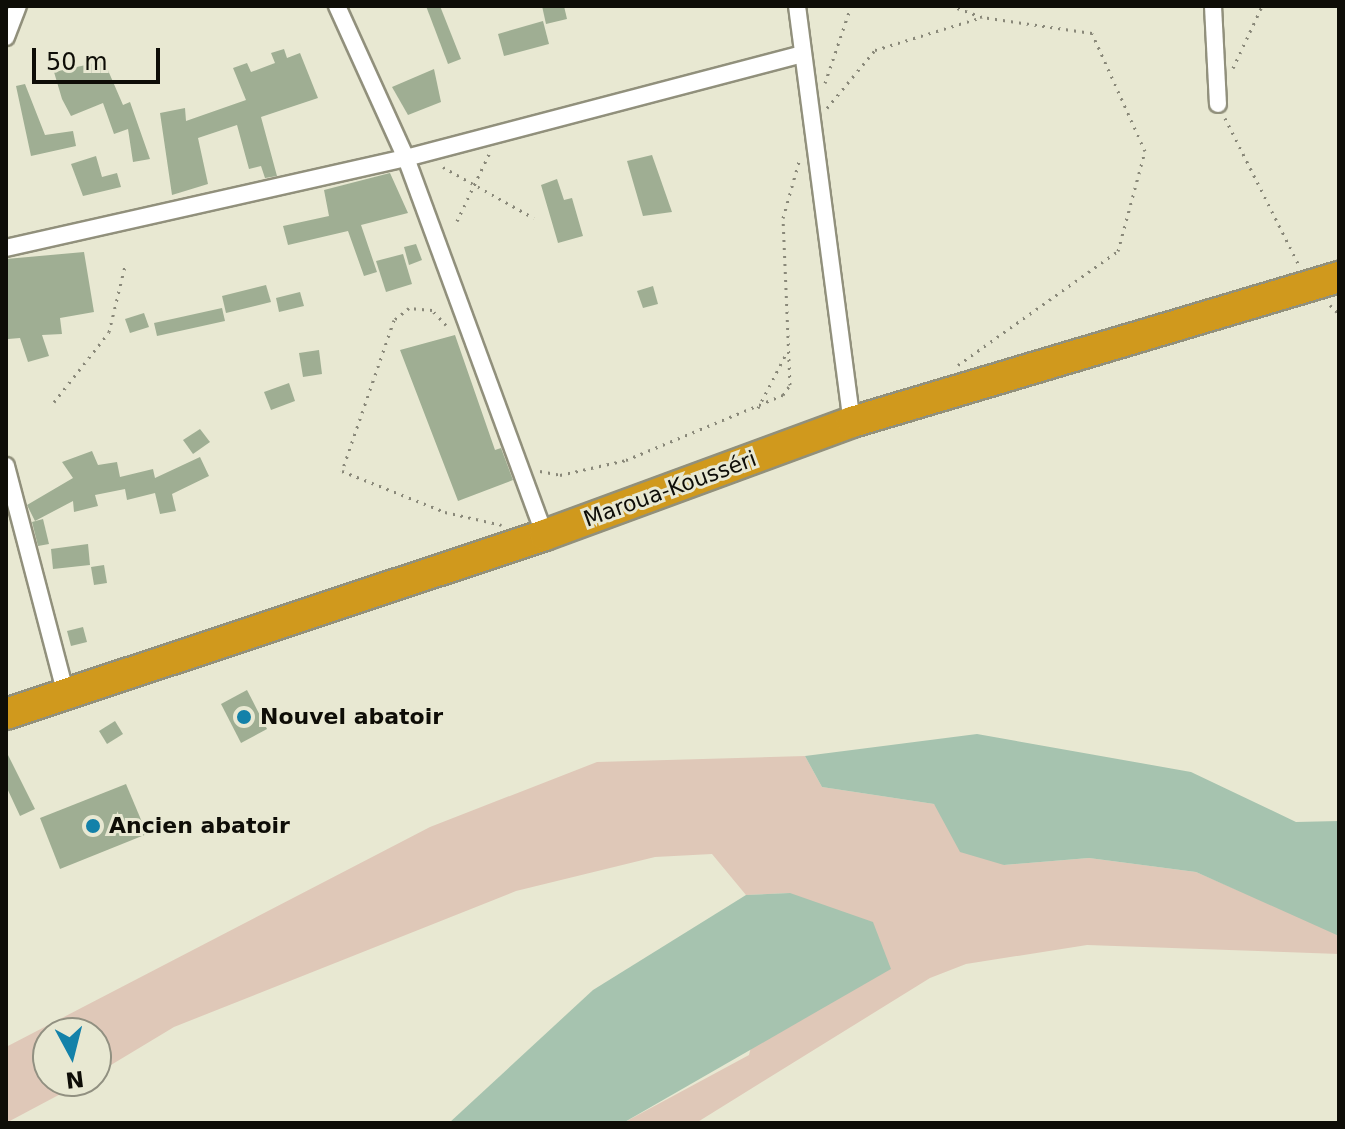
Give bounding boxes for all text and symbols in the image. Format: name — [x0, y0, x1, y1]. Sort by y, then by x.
scale bar — [36, 32, 164, 82]
text: 50 m — [46, 48, 108, 76]
street label: Maroua-Kousséri — [580, 445, 760, 533]
place label: Nouvel abatoir — [260, 704, 443, 730]
marker: Nouvel abatoir — [235, 708, 253, 726]
place label: Ancien abatoir — [109, 813, 290, 839]
marker: Ancien abatoir — [84, 817, 102, 835]
north arrow — [32, 1017, 112, 1097]
text: N — [64, 1066, 85, 1093]

